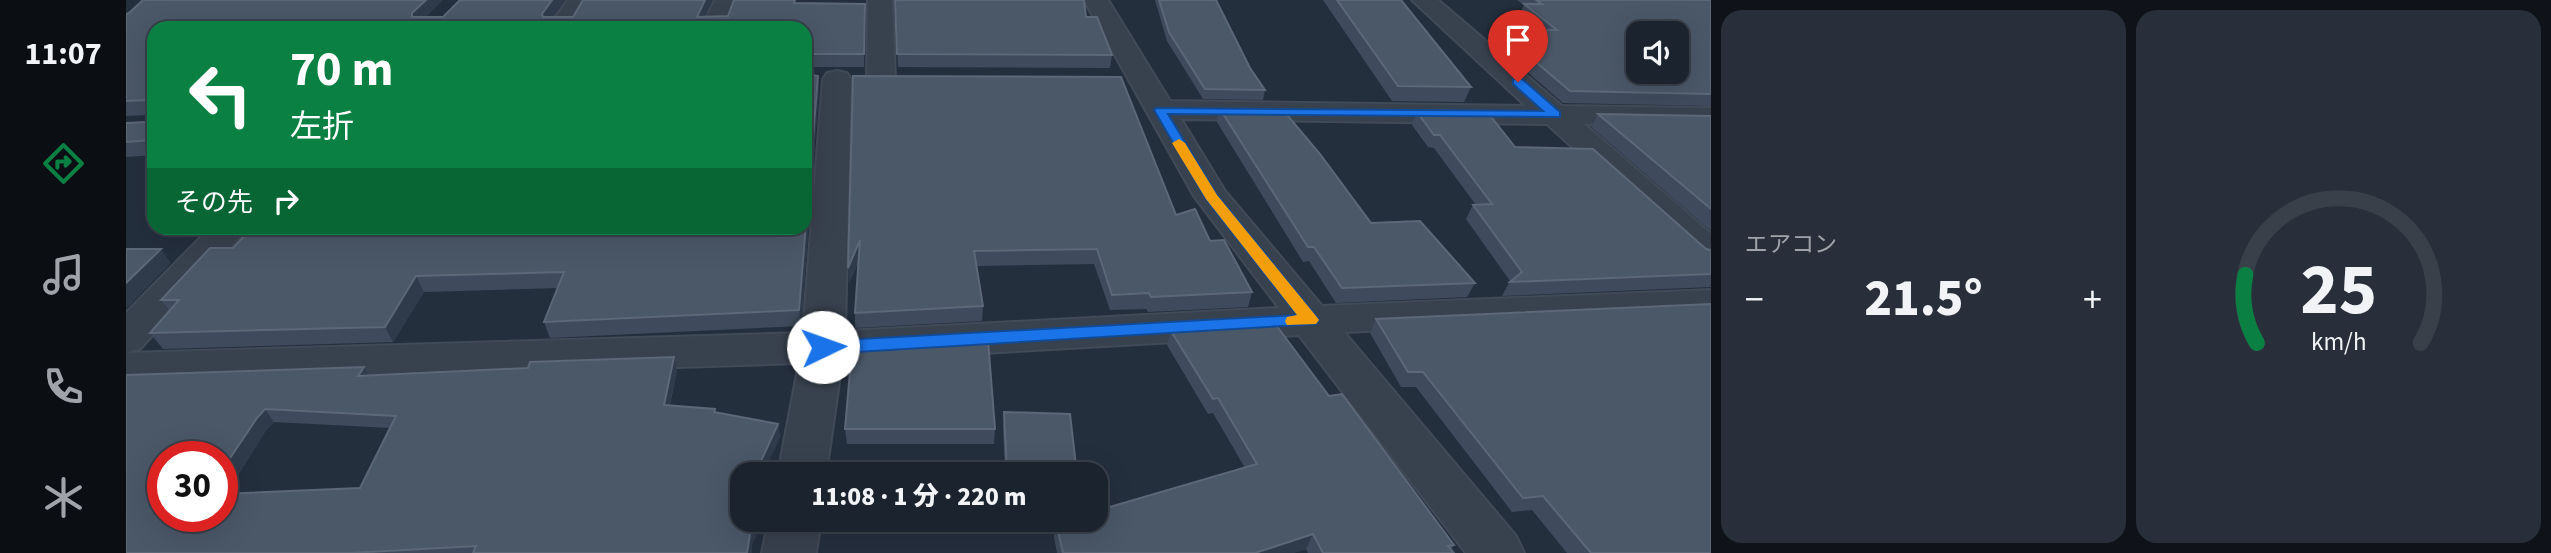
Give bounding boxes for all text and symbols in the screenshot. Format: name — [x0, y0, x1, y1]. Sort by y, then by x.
pin — [1488, 10, 1548, 82]
icon: arrive — [1499, 21, 1537, 59]
map controls — [1626, 21, 1689, 84]
button: sound — [1626, 21, 1689, 84]
text: 11:07 — [24, 31, 102, 77]
text: 70 m — [290, 35, 394, 105]
icon: left — [175, 49, 266, 140]
text: 左折 — [290, 104, 354, 150]
icon: directions — [39, 139, 88, 188]
icon: right — [267, 182, 305, 220]
text: その先 — [175, 184, 253, 221]
text: エアコン — [1745, 228, 1837, 261]
text: 25 — [2300, 238, 2377, 342]
icon: music — [39, 250, 88, 299]
text: 21.5° — [1864, 262, 1983, 336]
text: − — [1745, 273, 1764, 327]
text: + — [2083, 273, 2102, 327]
position arrow — [786, 310, 860, 384]
text: km/h — [2311, 323, 2366, 359]
icon: phone — [39, 362, 88, 411]
speed limit sign: 30 — [147, 441, 238, 532]
icon: climate — [39, 473, 88, 522]
text: 11:08 · 1 分 · 220 m — [812, 478, 1026, 515]

